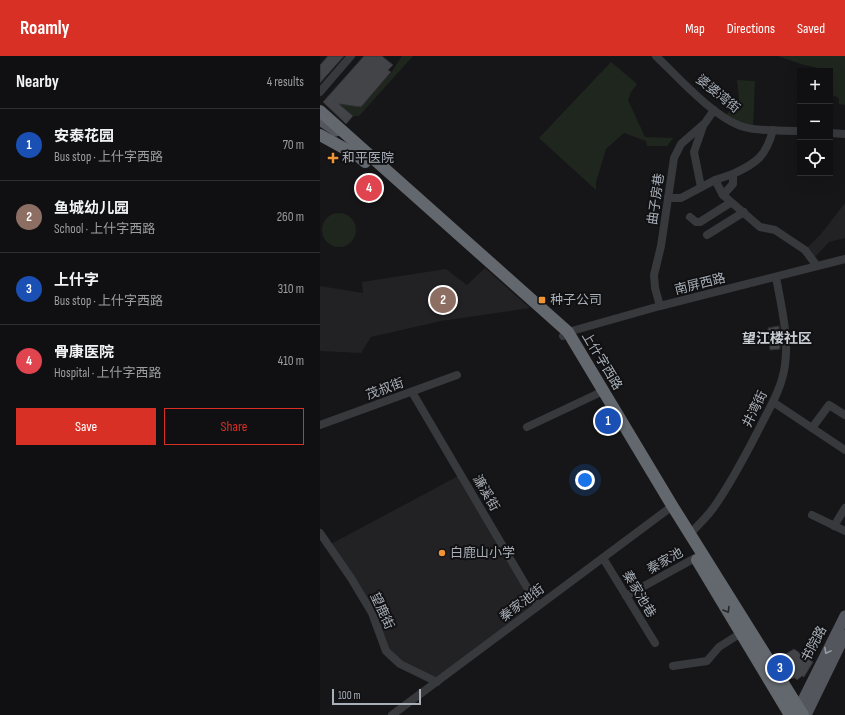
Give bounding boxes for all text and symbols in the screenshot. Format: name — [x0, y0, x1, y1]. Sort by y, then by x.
text: Roamly — [20, 17, 70, 40]
text: Map — [685, 20, 705, 37]
text: Directions — [727, 20, 775, 37]
text: Saved — [797, 20, 825, 37]
map controls — [797, 68, 833, 176]
button: + — [797, 68, 833, 104]
street label: 婆婆湾街 — [693, 71, 743, 117]
text: Nearby — [16, 72, 59, 92]
text: 4 results — [267, 74, 304, 90]
button: − — [797, 104, 833, 140]
text: 安泰花园 — [54, 127, 114, 146]
text: 1 — [26, 137, 32, 153]
text: 70 m — [283, 137, 304, 153]
button: locate — [797, 140, 833, 176]
text: Bus stop · 上什字西路 — [54, 149, 163, 165]
place label: 和平医院 — [342, 150, 394, 166]
marker: 和平医院 — [327, 152, 339, 164]
street label: 曲子房巷 — [644, 172, 668, 226]
pin: 4 — [356, 173, 382, 203]
text: 鱼城幼儿园 — [54, 199, 129, 218]
text: 2 — [26, 209, 32, 225]
text: 260 m — [277, 209, 304, 225]
text: School · 上什字西路 — [54, 221, 155, 237]
street label: 南屏西路 — [673, 270, 727, 298]
text: 上什字 — [54, 271, 99, 290]
text: 3 — [26, 281, 32, 297]
text: 310 m — [278, 281, 304, 297]
pin: 2 — [430, 285, 456, 315]
place label: 种子公司 — [550, 292, 602, 308]
text: Bus stop · 上什字西路 — [54, 293, 163, 309]
marker: 种子公司 — [537, 295, 547, 305]
street label: 上什字西路 — [578, 329, 626, 393]
district label: 望江楼社区 — [742, 330, 812, 347]
text: 骨康医院 — [54, 343, 114, 362]
text: 4 — [26, 353, 32, 369]
text: 410 m — [278, 353, 304, 369]
text: Hospital · 上什字西路 — [54, 365, 162, 381]
street label: 茂叔街 — [364, 375, 406, 403]
street label: 井湾街 — [739, 388, 771, 430]
pin: 1 — [595, 406, 621, 436]
button: Save — [16, 408, 156, 445]
button: Share — [164, 408, 304, 445]
your location — [575, 470, 595, 490]
street label: 濂溪街 — [469, 472, 503, 514]
place label: 白鹿山小学 — [450, 545, 515, 561]
street label: 秦家池 — [644, 545, 686, 577]
marker: 白鹿山小学 — [437, 548, 447, 558]
street label: 秦家池巷 — [619, 568, 659, 620]
street label: 秦家池街 — [496, 581, 548, 625]
street label: 望鹿街 — [367, 590, 397, 632]
one-way arrow — [722, 606, 730, 613]
street label: 书院路 — [798, 623, 830, 665]
one-way arrow — [824, 646, 831, 654]
pin: 3 — [767, 653, 793, 683]
scale bar — [332, 687, 421, 706]
text: 100 m — [338, 689, 360, 702]

